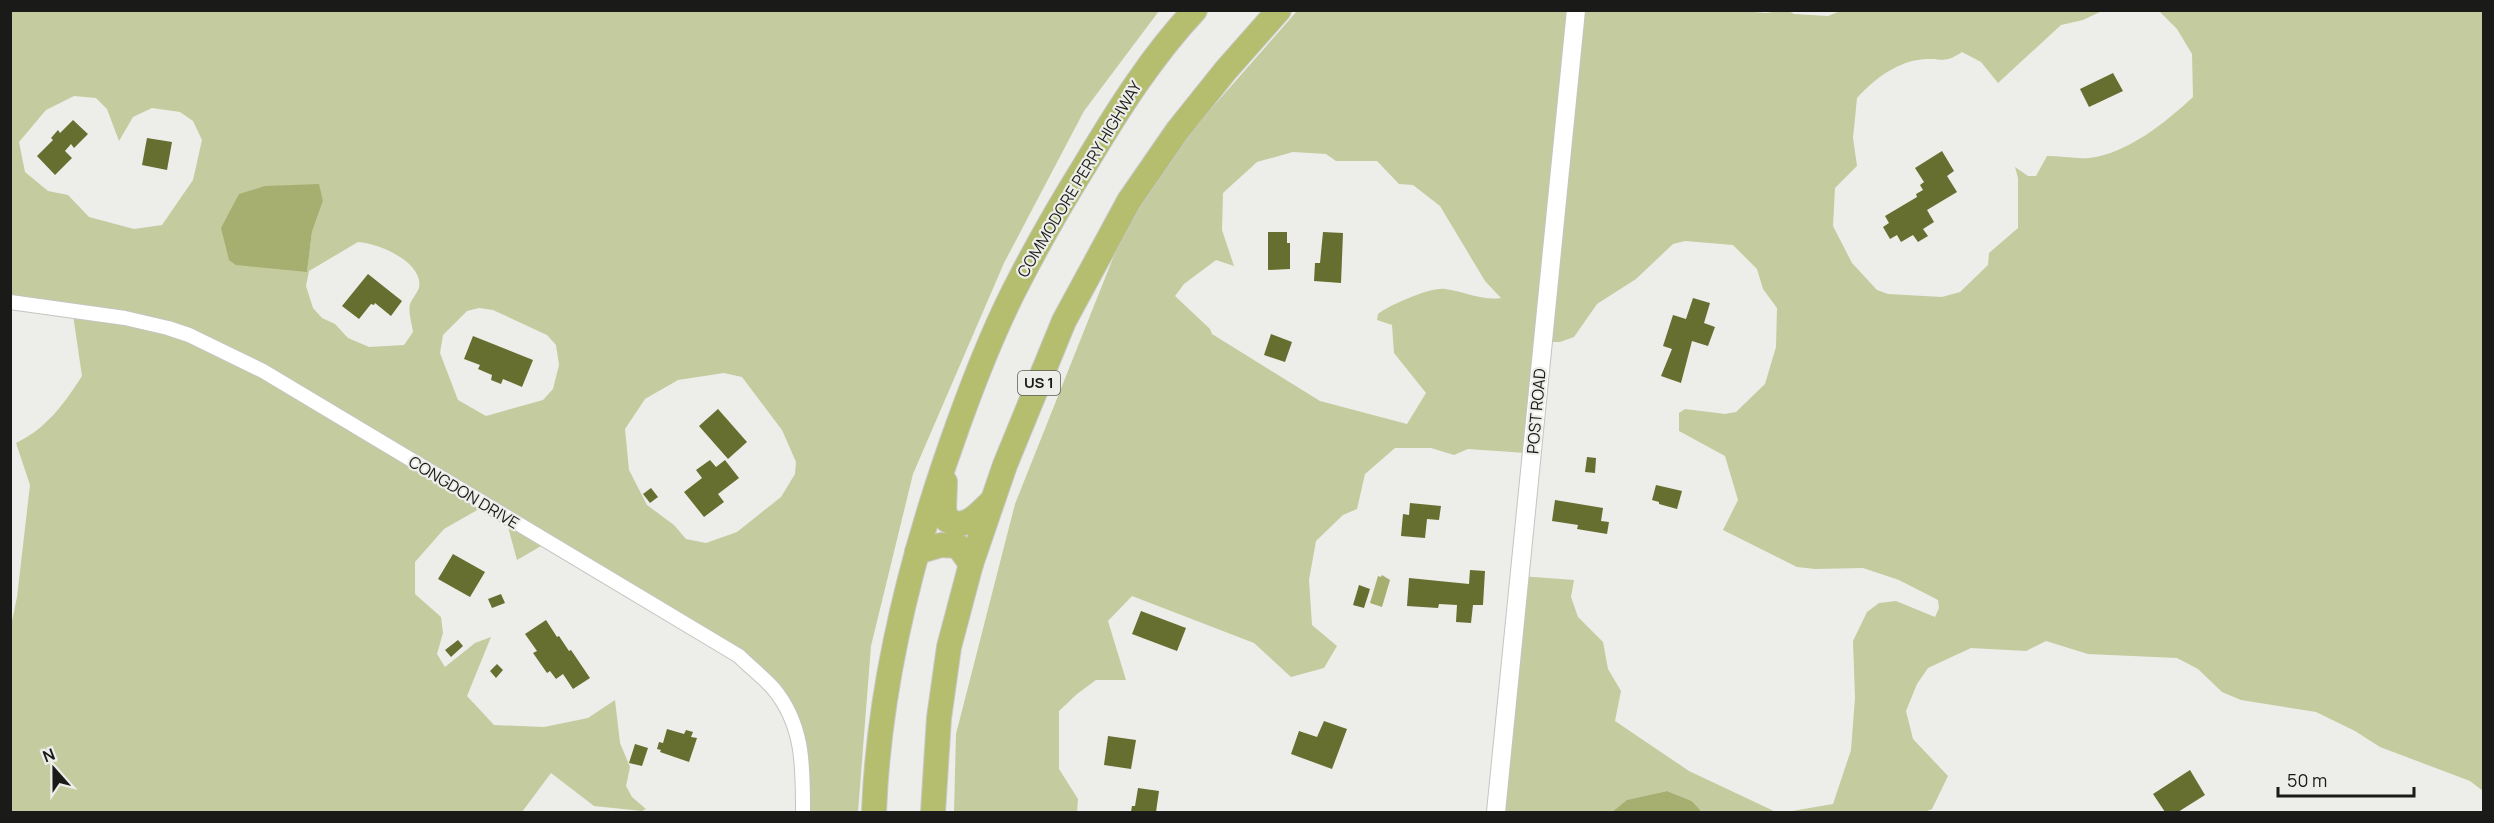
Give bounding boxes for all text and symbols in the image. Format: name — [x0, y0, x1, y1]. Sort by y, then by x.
street label: COMMODORE PERRY HIGHWAY — [1012, 77, 1146, 281]
street label: POST ROAD — [1521, 367, 1551, 455]
road number: US 1 — [1018, 371, 1060, 395]
street label: CONGDON DRIVE — [405, 450, 523, 534]
north arrow — [24, 739, 84, 799]
text: N — [39, 743, 58, 767]
scale bar — [2278, 760, 2414, 798]
text: 50 m — [2287, 768, 2327, 792]

